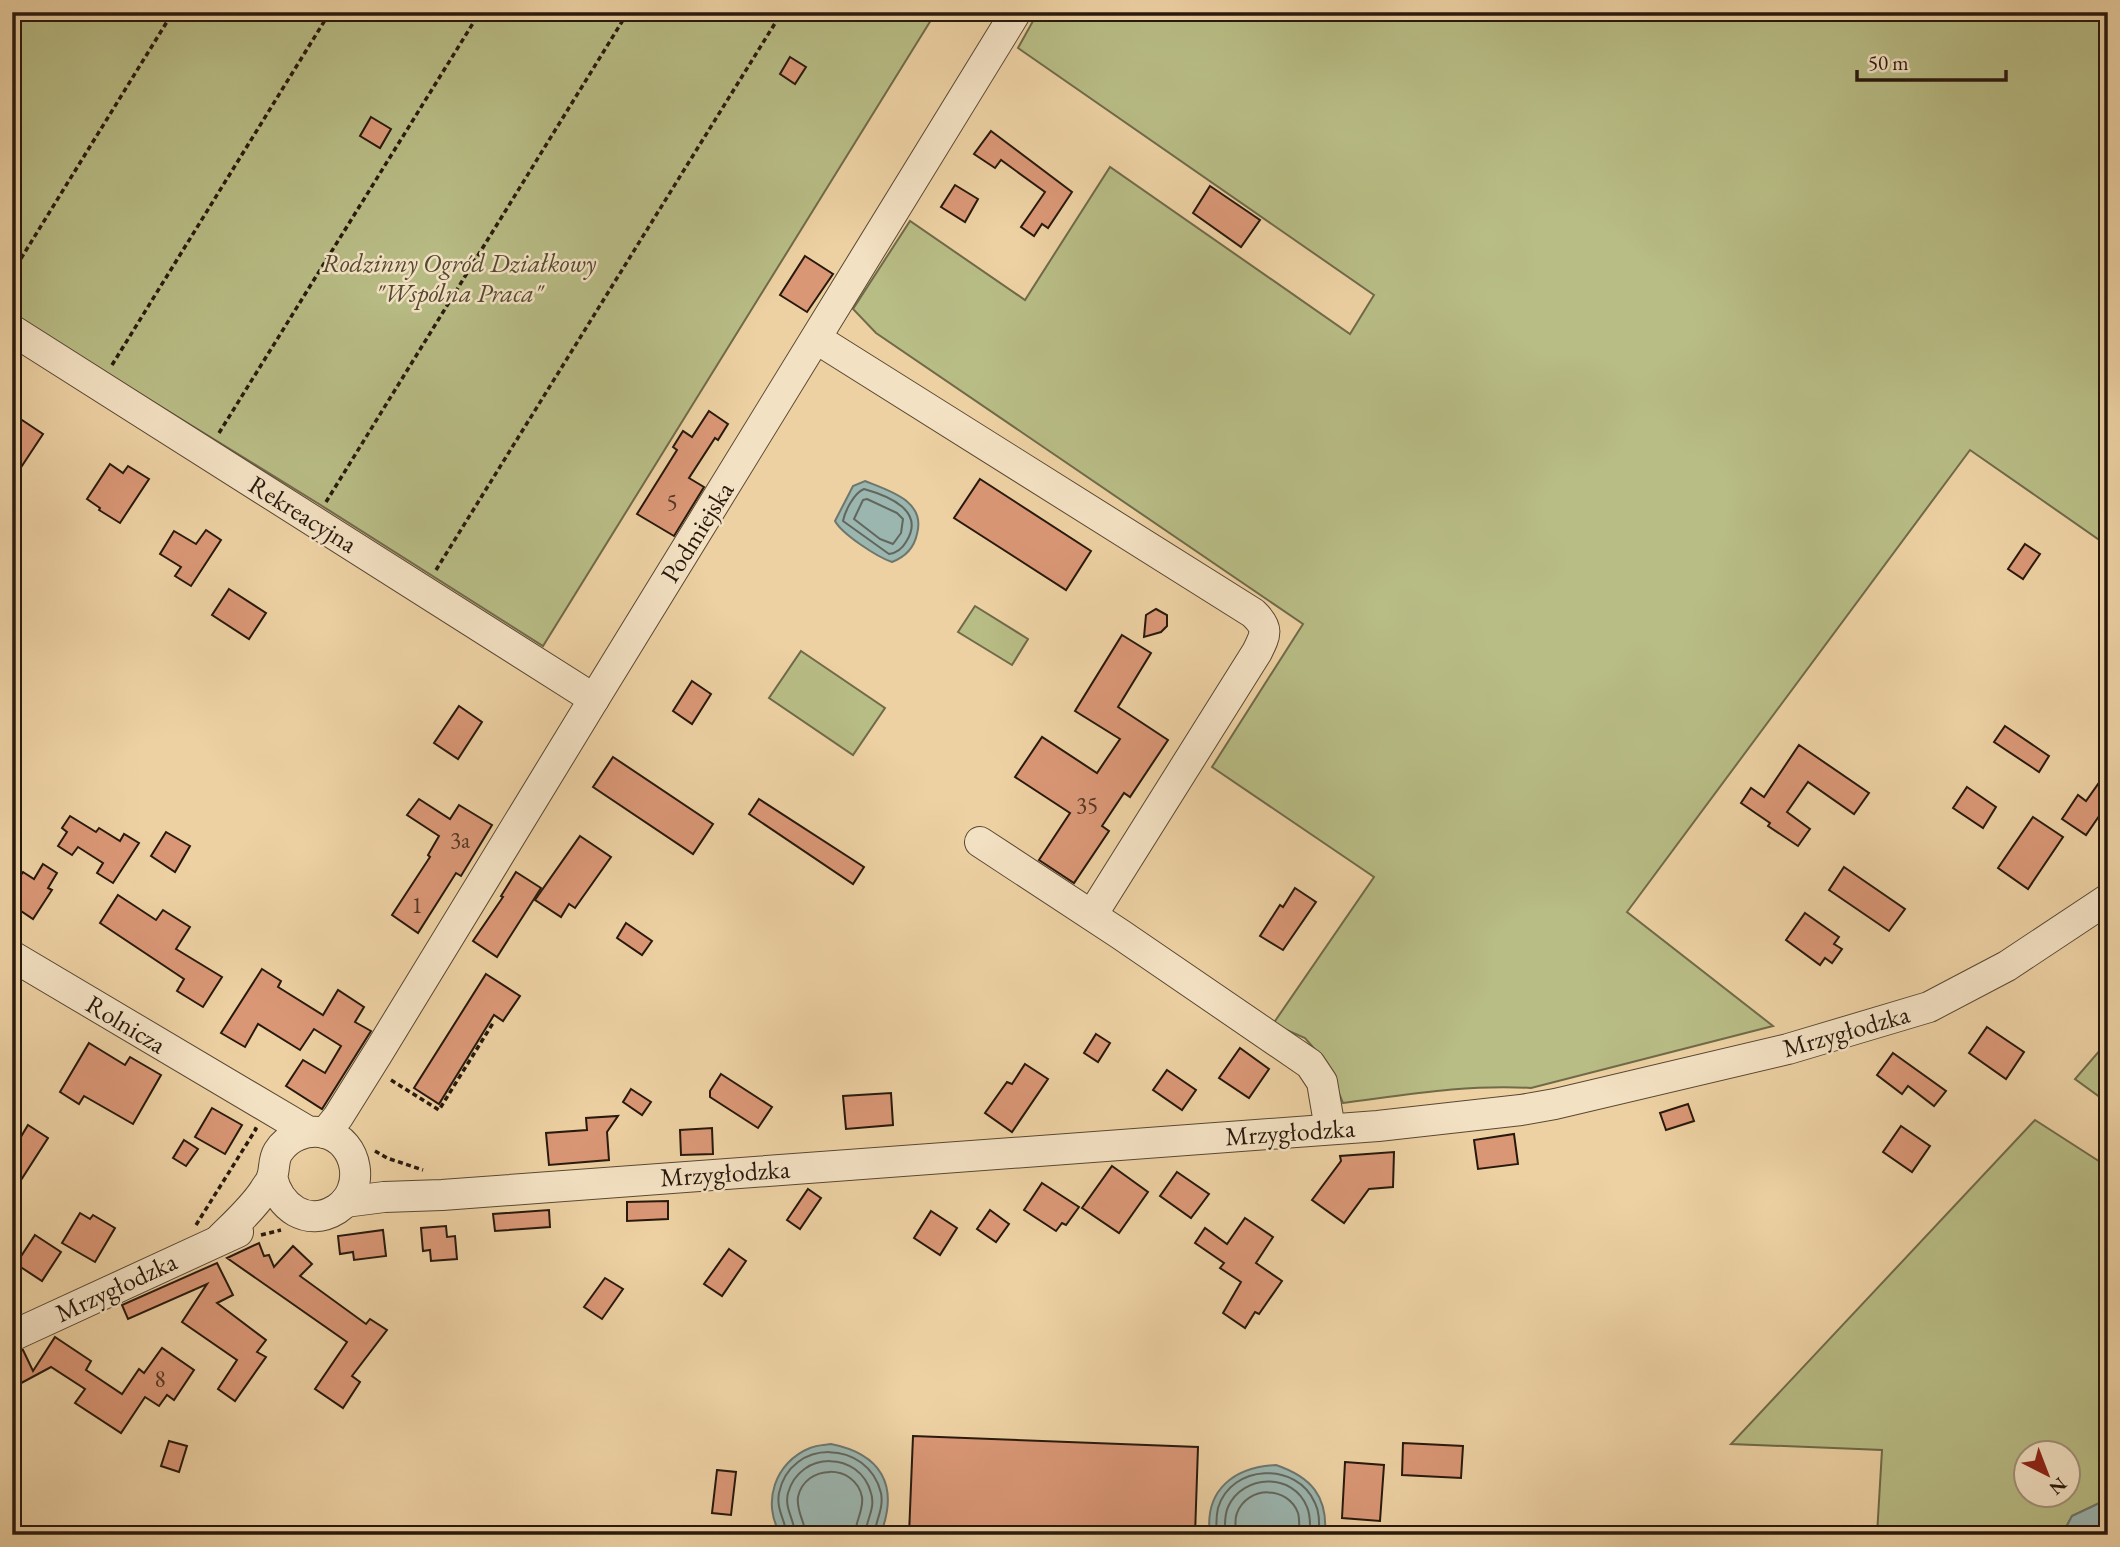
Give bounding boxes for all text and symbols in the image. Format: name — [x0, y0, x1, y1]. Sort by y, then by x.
scale bar — [1857, 38, 2006, 82]
text: 50 m — [1868, 49, 1909, 76]
park label: Rodzinny Ogród Działkowy "Wspólna Praca" — [322, 246, 597, 310]
street label: Rekreacyjna — [242, 467, 364, 561]
street label: Podmiejska — [653, 475, 742, 589]
house number: 5 — [666, 487, 678, 517]
house number: 35 — [1076, 790, 1098, 820]
house number: 3a — [450, 825, 471, 855]
house number: 1 — [411, 890, 423, 920]
street label: Rolnicza — [80, 987, 173, 1061]
street label: Mrzygłodzka — [1779, 997, 1914, 1065]
street label: Mrzygłodzka — [1224, 1110, 1357, 1154]
street label: Mrzygłodzka — [659, 1151, 792, 1195]
street label: Mrzygłodzka — [50, 1244, 183, 1330]
house number: 8 — [154, 1364, 166, 1394]
north arrow — [2011, 1438, 2082, 1508]
text: N — [2043, 1472, 2072, 1501]

